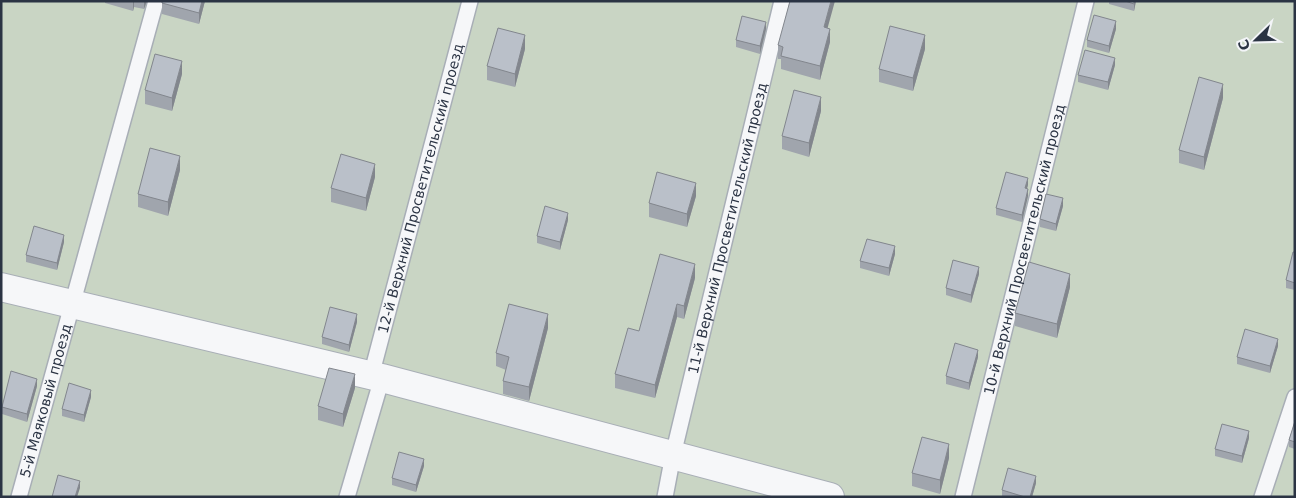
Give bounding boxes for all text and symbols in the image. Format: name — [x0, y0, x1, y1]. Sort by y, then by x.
north arrow — [1231, 15, 1281, 65]
text: С — [1235, 37, 1253, 53]
street label: 12-й Верхний Просветительский проезд — [375, 42, 466, 335]
street label: 11-й Верхний Просветительский проезд — [685, 81, 770, 375]
street label: 10-й Верхний Просветительский проезд — [981, 103, 1068, 396]
street label: 5-й Маяковый проезд — [17, 322, 74, 479]

